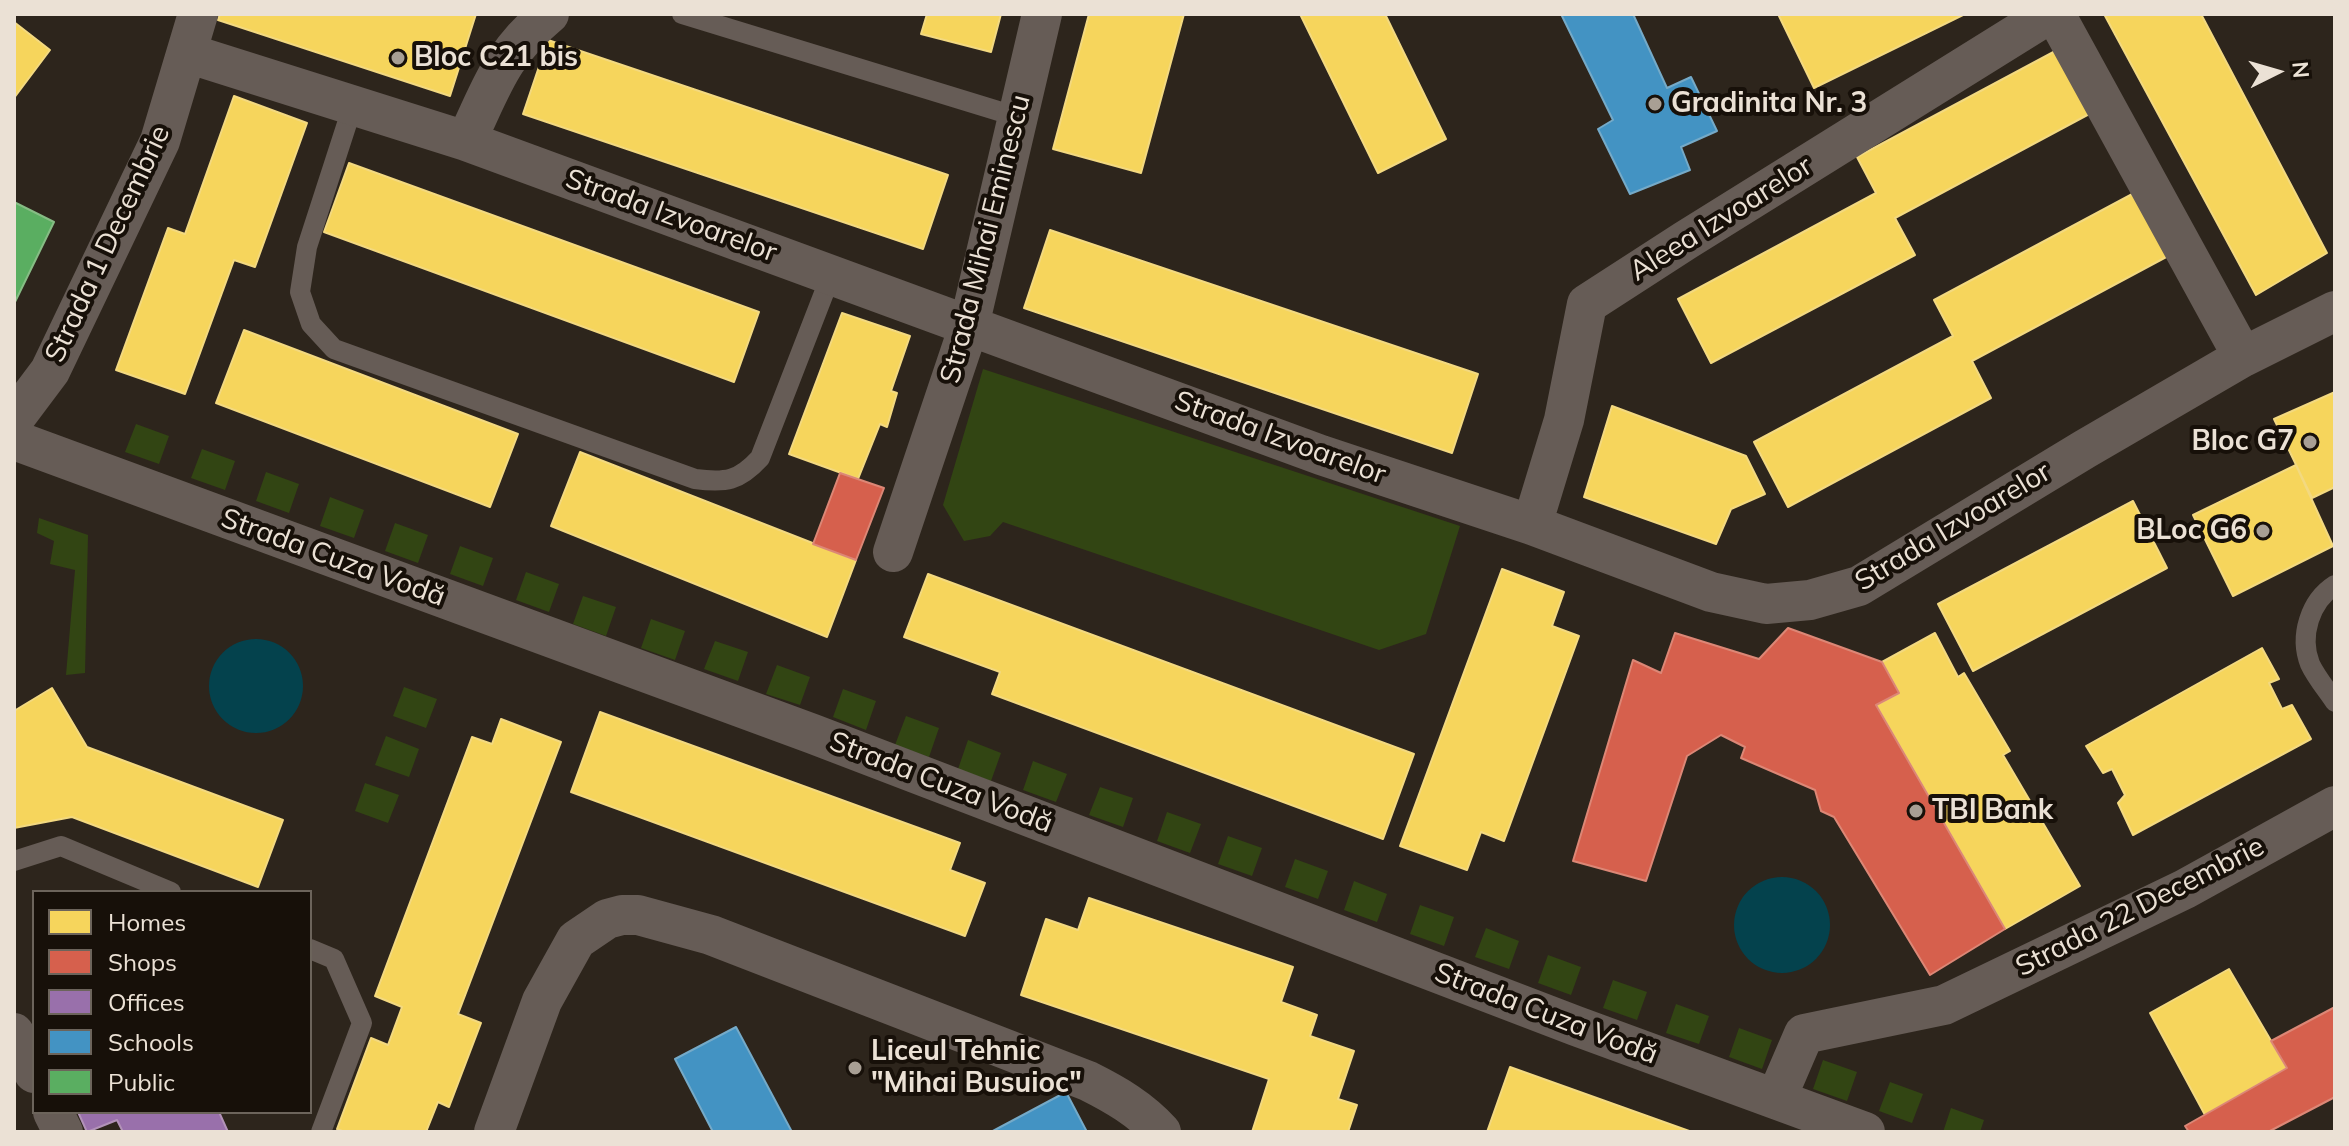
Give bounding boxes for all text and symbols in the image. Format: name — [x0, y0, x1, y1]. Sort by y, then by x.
north arrow — [2237, 32, 2317, 112]
place label: Bloc C21 bis — [414, 41, 578, 75]
marker: Bloc C21 bis — [389, 49, 407, 67]
text: N — [2286, 60, 2316, 79]
place label: Gradinita Nr. 3 — [1671, 87, 1867, 121]
street label: Strada Mihai Eminescu — [934, 91, 1038, 387]
marker: Gradinita Nr. 3 — [1646, 95, 1664, 113]
street label: Strada 1 Decembrie — [38, 120, 178, 368]
street label: Aleea Izvoarelor — [1624, 149, 1818, 289]
street label: Strada Izvoarelor — [561, 162, 781, 270]
street label: Strada Izvoarelor — [1170, 384, 1390, 492]
place label: Bloc G7 — [2191, 425, 2294, 459]
marker: Bloc G7 — [2301, 433, 2319, 451]
street label: Strada Izvoarelor — [1849, 455, 2057, 599]
street label: Strada Cuza Vodă — [216, 502, 450, 614]
place label: BLoc G6 — [2136, 514, 2247, 548]
marker: BLoc G6 — [2254, 522, 2272, 540]
street label: Strada Cuza Vodă — [825, 725, 1057, 841]
place label: TBI Bank — [1932, 794, 2053, 828]
marker: TBI Bank — [1907, 802, 1925, 820]
street label: Strada 22 Decembrie — [2010, 830, 2270, 984]
legend — [32, 890, 312, 1114]
text: Homes — [108, 907, 186, 937]
text: Shops — [108, 947, 177, 977]
street label: Strada Cuza Vodă — [1430, 956, 1662, 1072]
text: Offices — [108, 987, 185, 1017]
text: Schools — [108, 1027, 194, 1057]
place label: Liceul Tehnic "Mihai Busuioc" — [871, 1035, 1082, 1101]
marker: Liceul Tehnic "Mihai Busuioc" — [846, 1059, 864, 1077]
text: Public — [108, 1067, 175, 1097]

